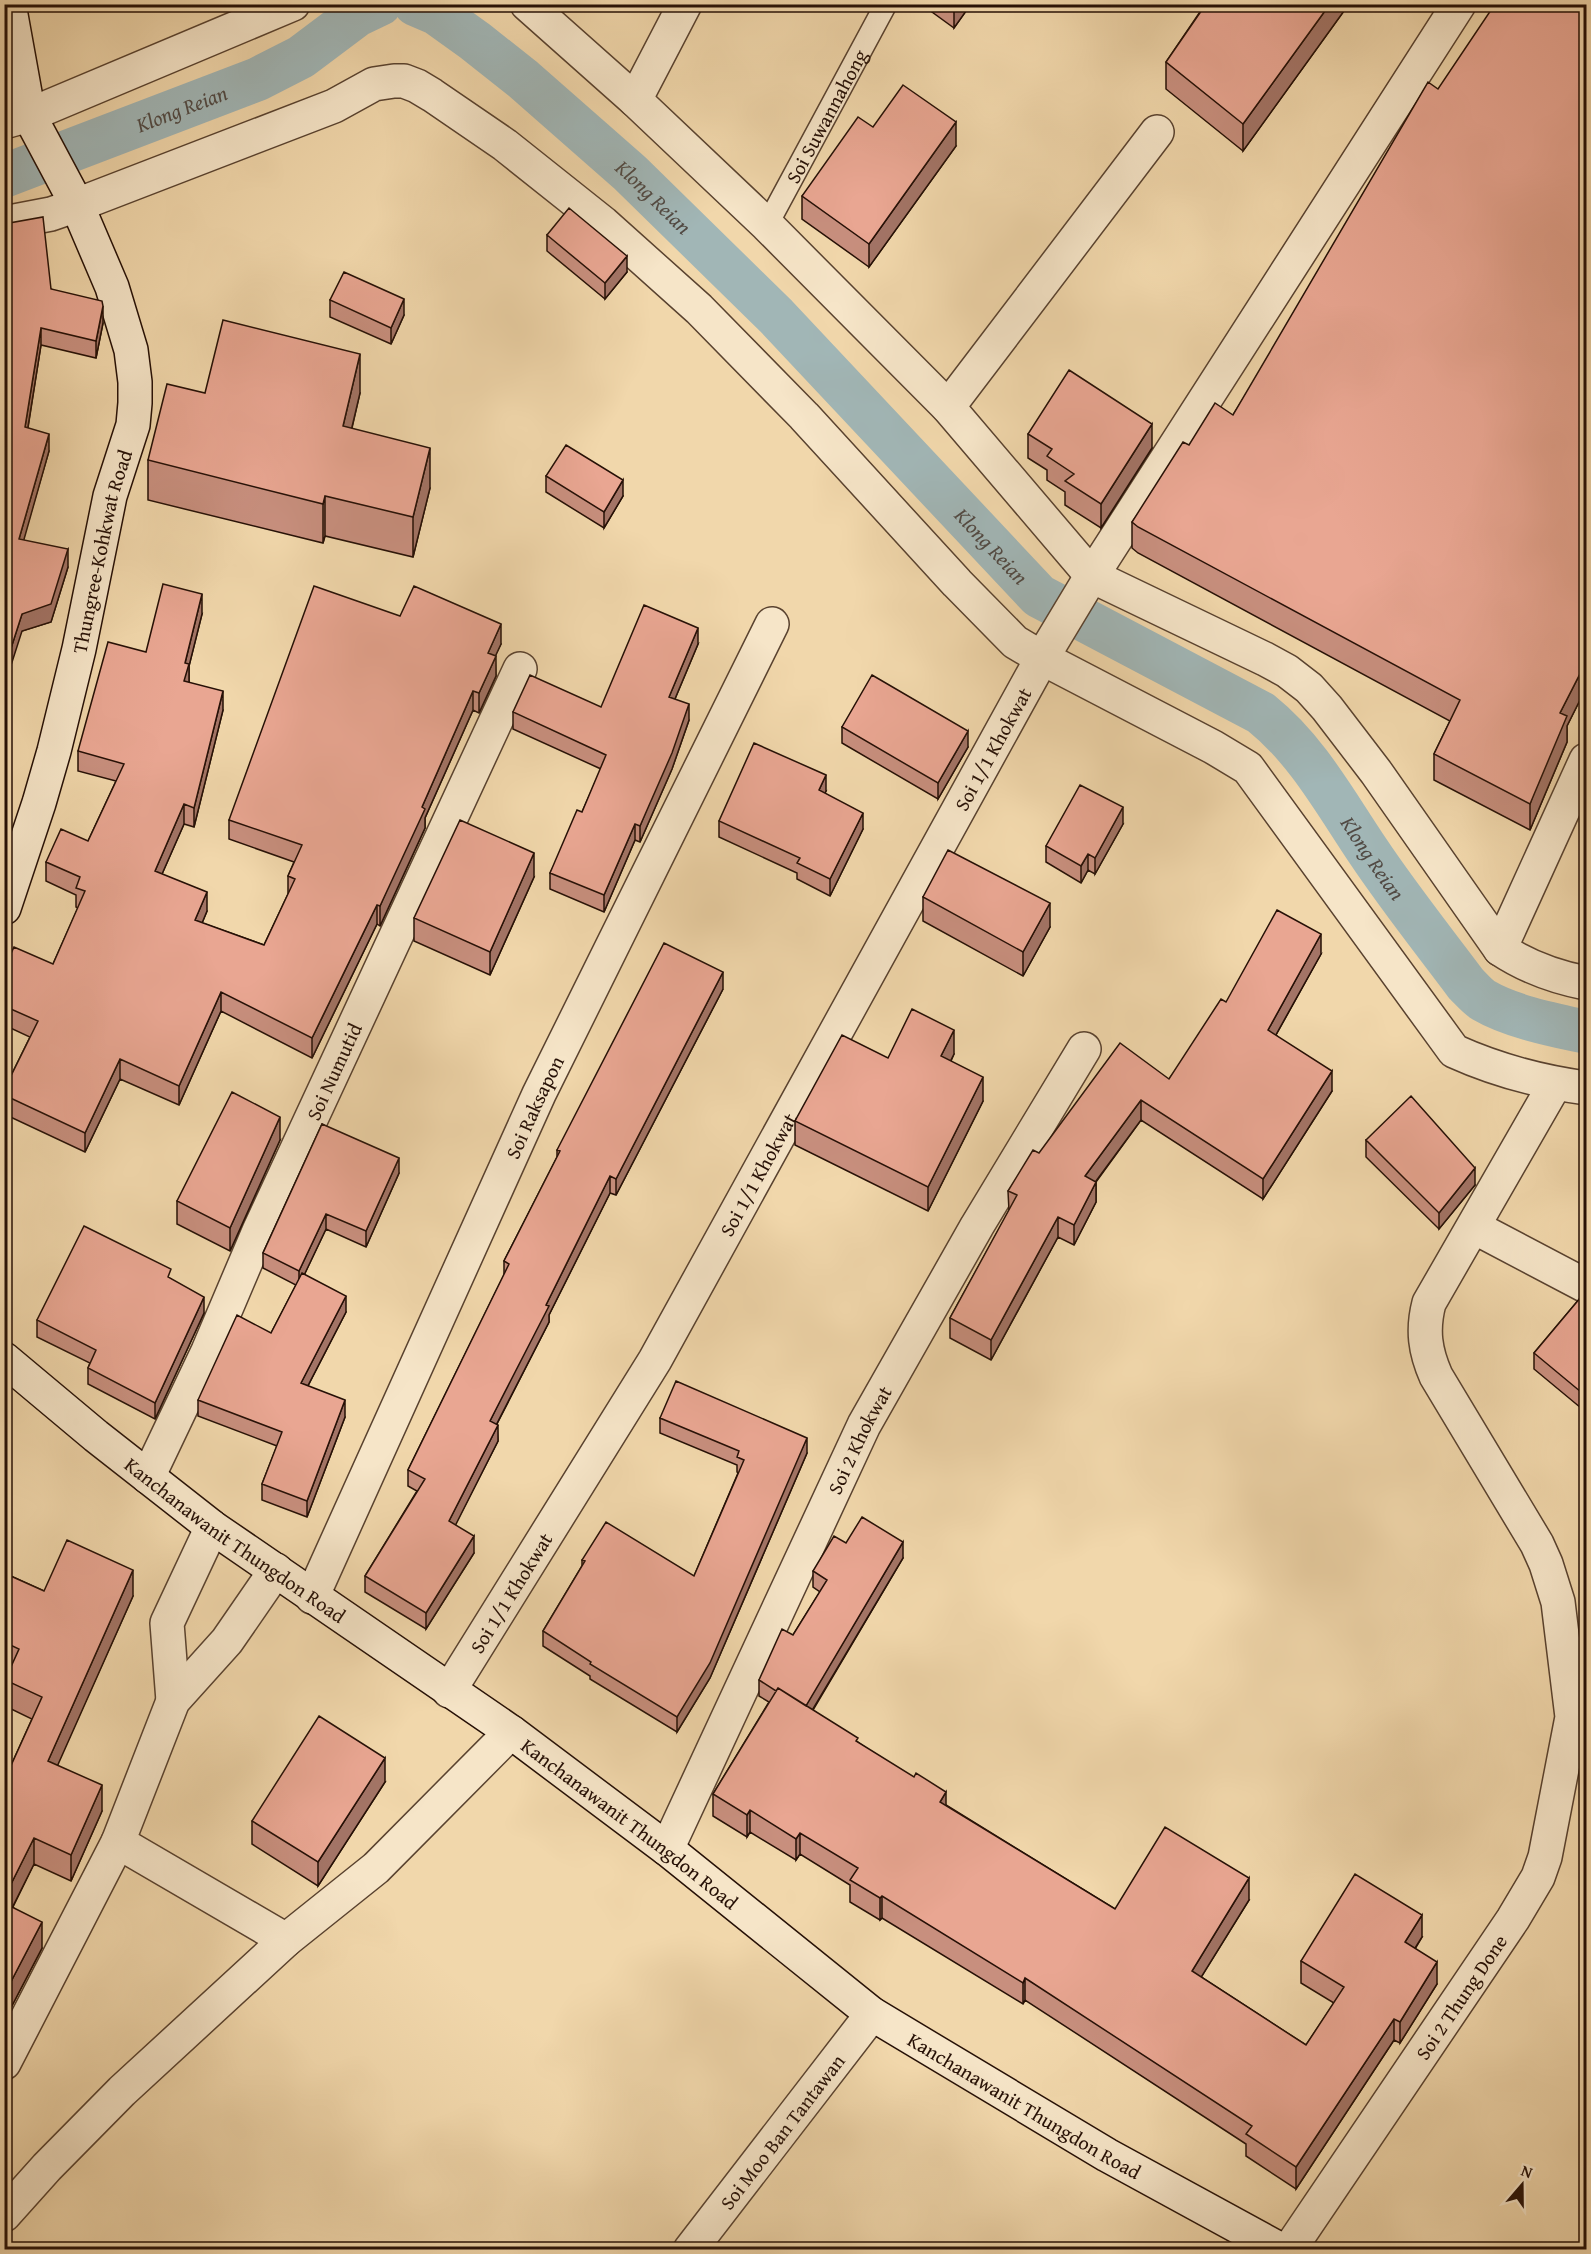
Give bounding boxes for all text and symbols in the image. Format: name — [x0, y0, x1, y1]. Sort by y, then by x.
street label: Soi Suwannahong — [778, 44, 874, 188]
water label: Klong Reian — [130, 77, 232, 140]
water label: Klong Reian — [608, 151, 699, 241]
street label: Thungree-Kohkwat Road — [64, 445, 139, 656]
water label: Klong Reian — [947, 499, 1036, 591]
street label: Soi 1/1 Khokwat — [946, 682, 1038, 816]
water label: Klong Reian — [1333, 809, 1413, 907]
street label: Soi Numutid — [298, 1018, 368, 1125]
street label: Soi Raksapon — [497, 1050, 570, 1163]
street label: Soi 1/1 Khokwat — [712, 1107, 803, 1241]
street label: Soi 2 Khokwat — [819, 1380, 898, 1499]
street label: Kanchanawanit Thungdon Road — [119, 1450, 352, 1630]
street label: Soi 1/1 Khokwat — [462, 1527, 559, 1658]
street label: Kanchanawanit Thungdon Road — [516, 1730, 745, 1916]
street label: Soi 2 Thung Done — [1408, 1928, 1513, 2065]
street label: Kanchanawanit Thungdon Road — [903, 2024, 1147, 2186]
street label: Soi Moo Ban Tantawan — [712, 2047, 851, 2215]
north arrow — [1492, 2155, 1552, 2215]
text: N — [1518, 2158, 1537, 2184]

